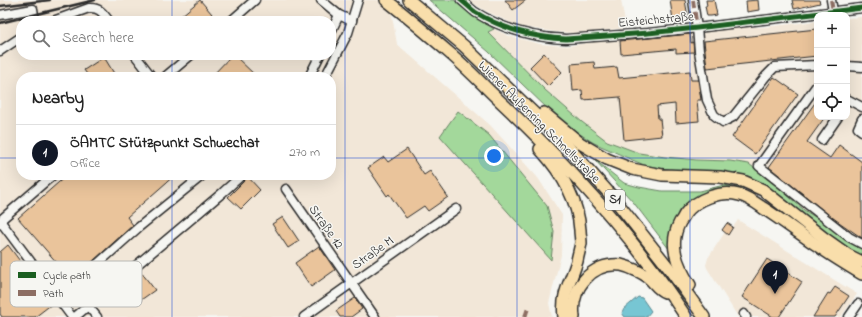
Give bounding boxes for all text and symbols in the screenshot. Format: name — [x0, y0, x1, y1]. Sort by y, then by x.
street label: Eisteichstraße — [617, 7, 695, 33]
map controls — [814, 12, 850, 120]
button: + — [814, 12, 850, 48]
search box — [16, 16, 336, 60]
icon: search — [30, 27, 52, 49]
text: Search here — [62, 27, 134, 49]
button: − — [814, 48, 850, 84]
street label: Wiener Außenring Schnellstraße — [473, 56, 605, 188]
button: locate — [814, 84, 850, 120]
text: Nearby — [32, 86, 84, 111]
text: ÖAMTC Stützpunkt Schwechat — [70, 132, 260, 154]
text: 1 — [43, 143, 47, 162]
text: 270 m — [289, 143, 320, 162]
your location — [484, 146, 504, 166]
text: Office — [70, 154, 100, 173]
road number: S1 — [605, 190, 625, 210]
street label: Straße 12 — [304, 201, 348, 253]
street label: Straße M — [348, 232, 398, 274]
legend — [10, 261, 142, 307]
pin: 1 — [762, 261, 788, 294]
text: Cycle path — [43, 268, 91, 285]
text: Path — [43, 286, 64, 302]

